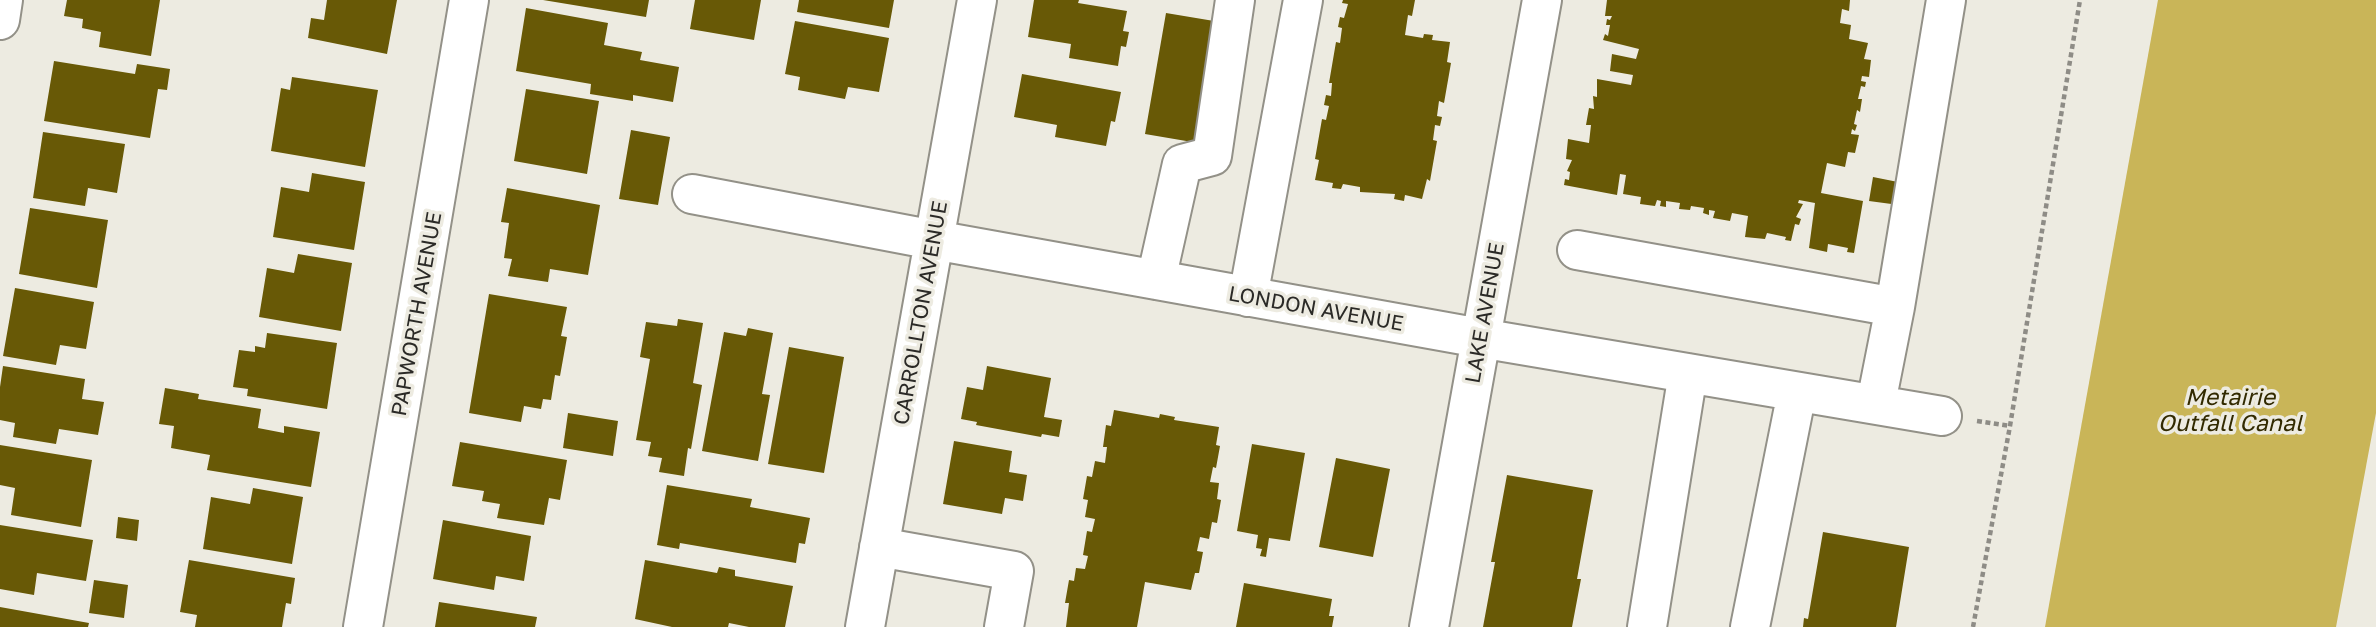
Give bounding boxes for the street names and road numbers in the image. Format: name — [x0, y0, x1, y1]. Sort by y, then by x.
street label: CARROLLTON AVENUE — [889, 199, 953, 427]
street label: PAPWORTH AVENUE — [387, 210, 447, 418]
street label: LAKE AVENUE — [1460, 241, 1510, 385]
street label: LONDON AVENUE — [1227, 281, 1405, 337]

